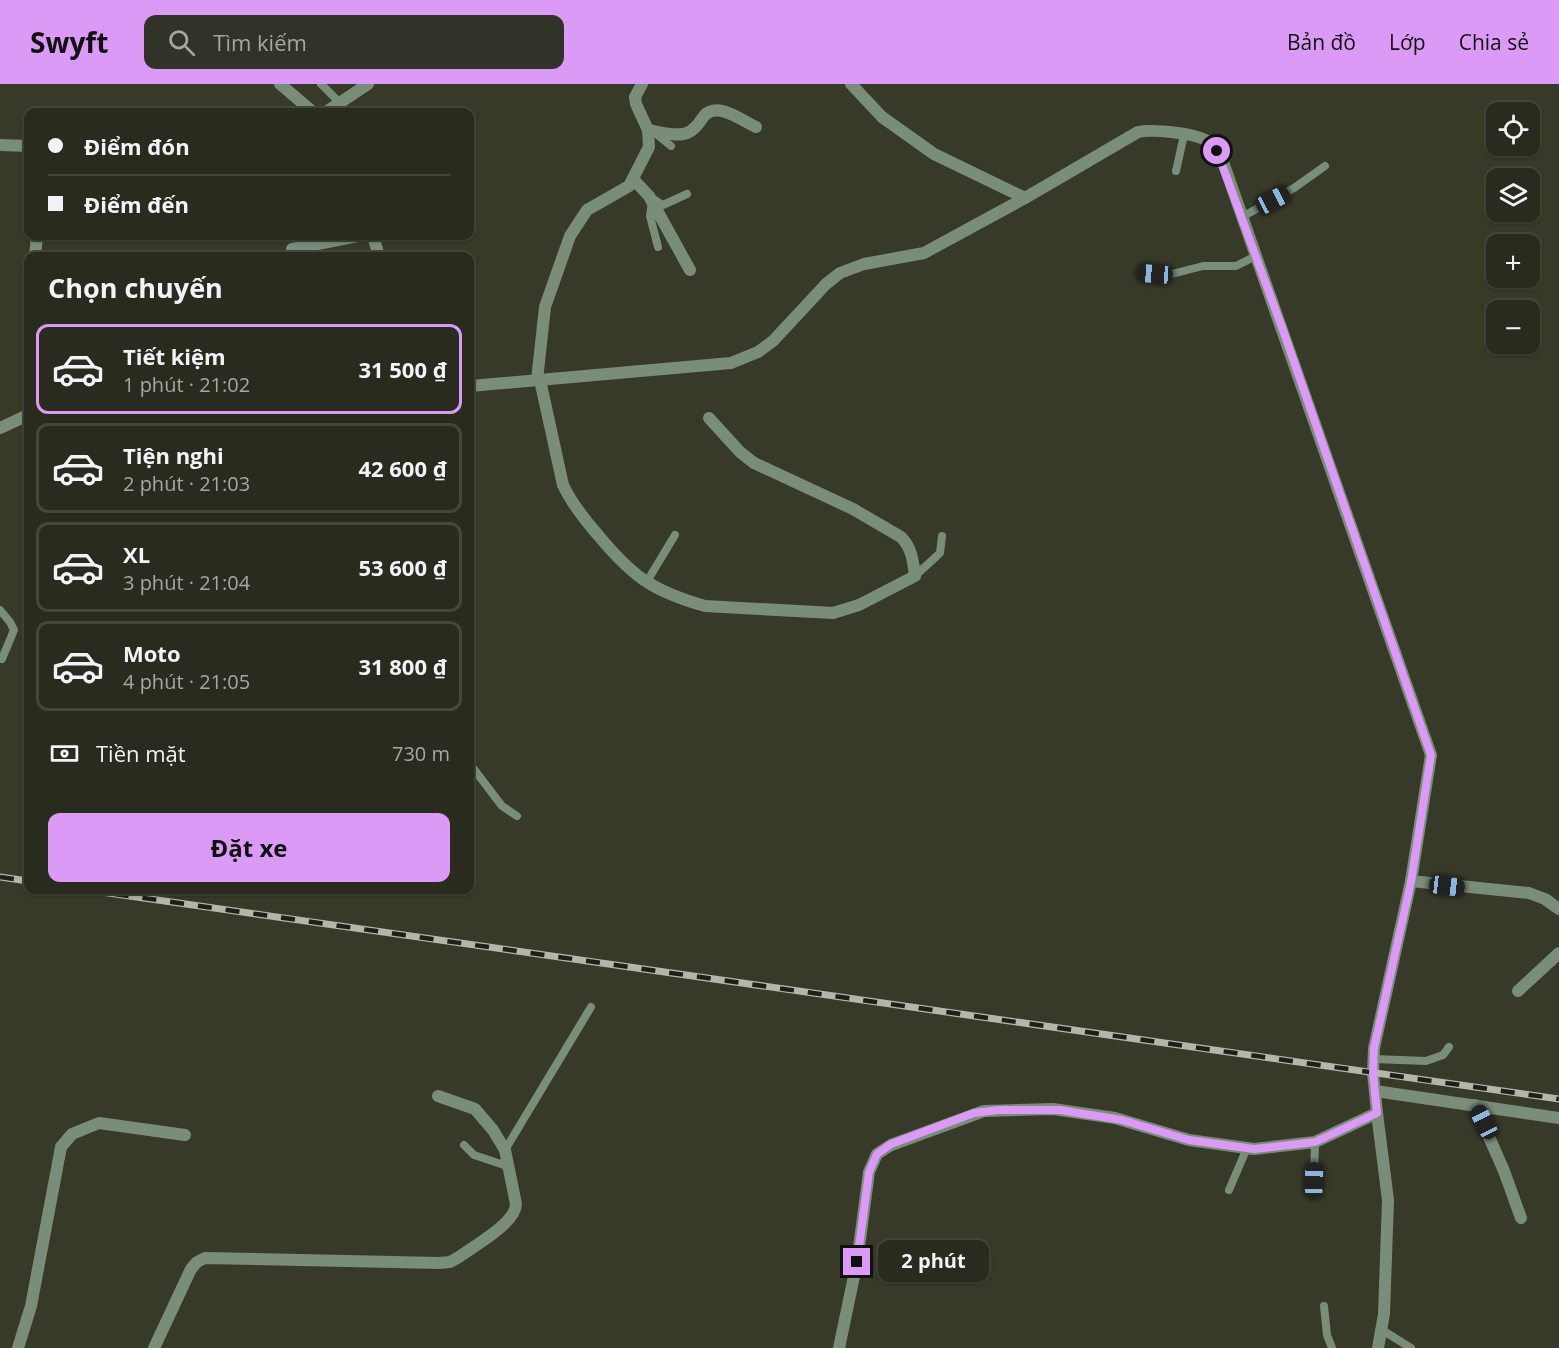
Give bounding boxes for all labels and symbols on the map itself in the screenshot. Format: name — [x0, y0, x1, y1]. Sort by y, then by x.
route start — [1203, 137, 1230, 164]
car — [1253, 184, 1293, 216]
car — [1136, 264, 1174, 284]
car — [1428, 875, 1466, 897]
car — [1468, 1102, 1500, 1142]
car — [1305, 1162, 1323, 1198]
callout: 2 phút — [878, 1241, 989, 1283]
route end — [843, 1248, 870, 1275]

